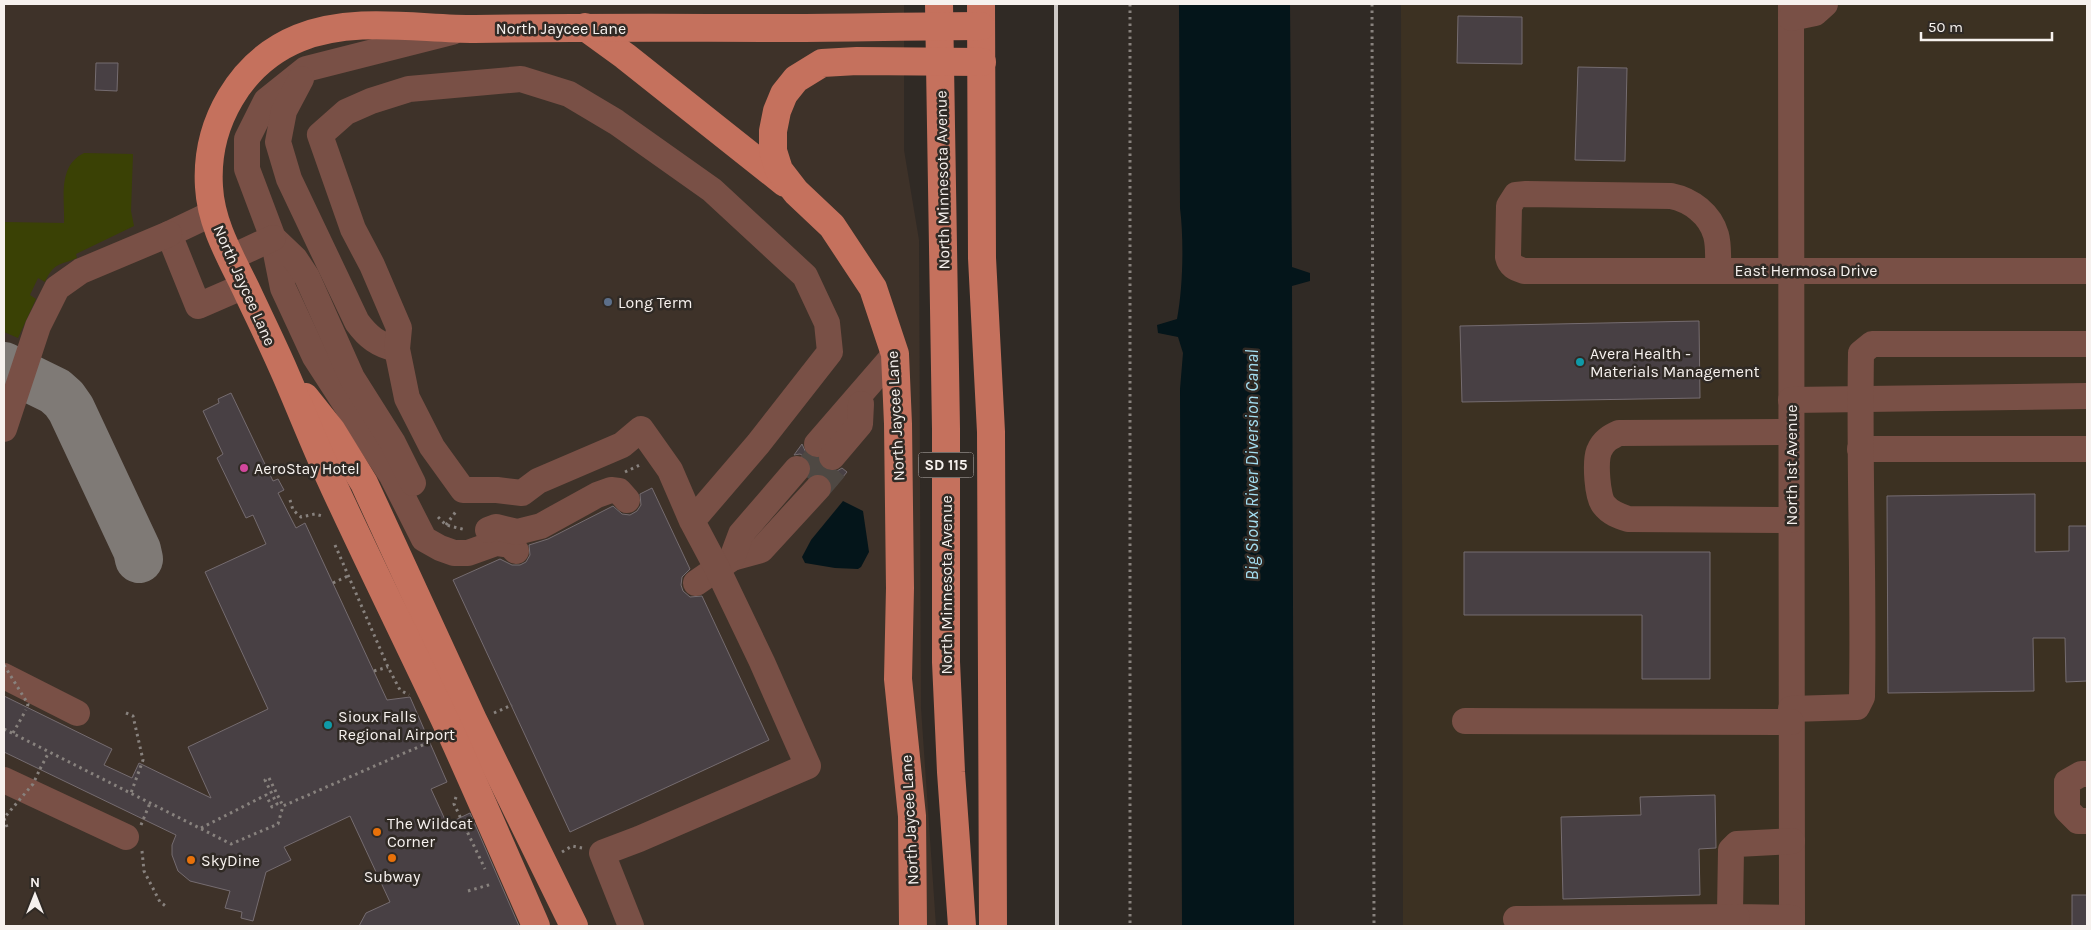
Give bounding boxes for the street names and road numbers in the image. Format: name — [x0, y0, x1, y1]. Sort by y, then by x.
street label: North Jaycee Lane — [496, 19, 626, 38]
street label: North Minnesota Avenue — [931, 90, 954, 270]
street label: North Jaycee Lane — [209, 222, 280, 349]
street label: East Hermosa Drive — [1735, 261, 1877, 280]
street label: North Jaycee Lane — [883, 350, 908, 482]
street label: North 1st Avenue — [1782, 404, 1801, 526]
road number: SD 115 — [918, 452, 974, 478]
street label: North Minnesota Avenue — [937, 495, 956, 675]
street label: North Jaycee Lane — [897, 754, 922, 886]

